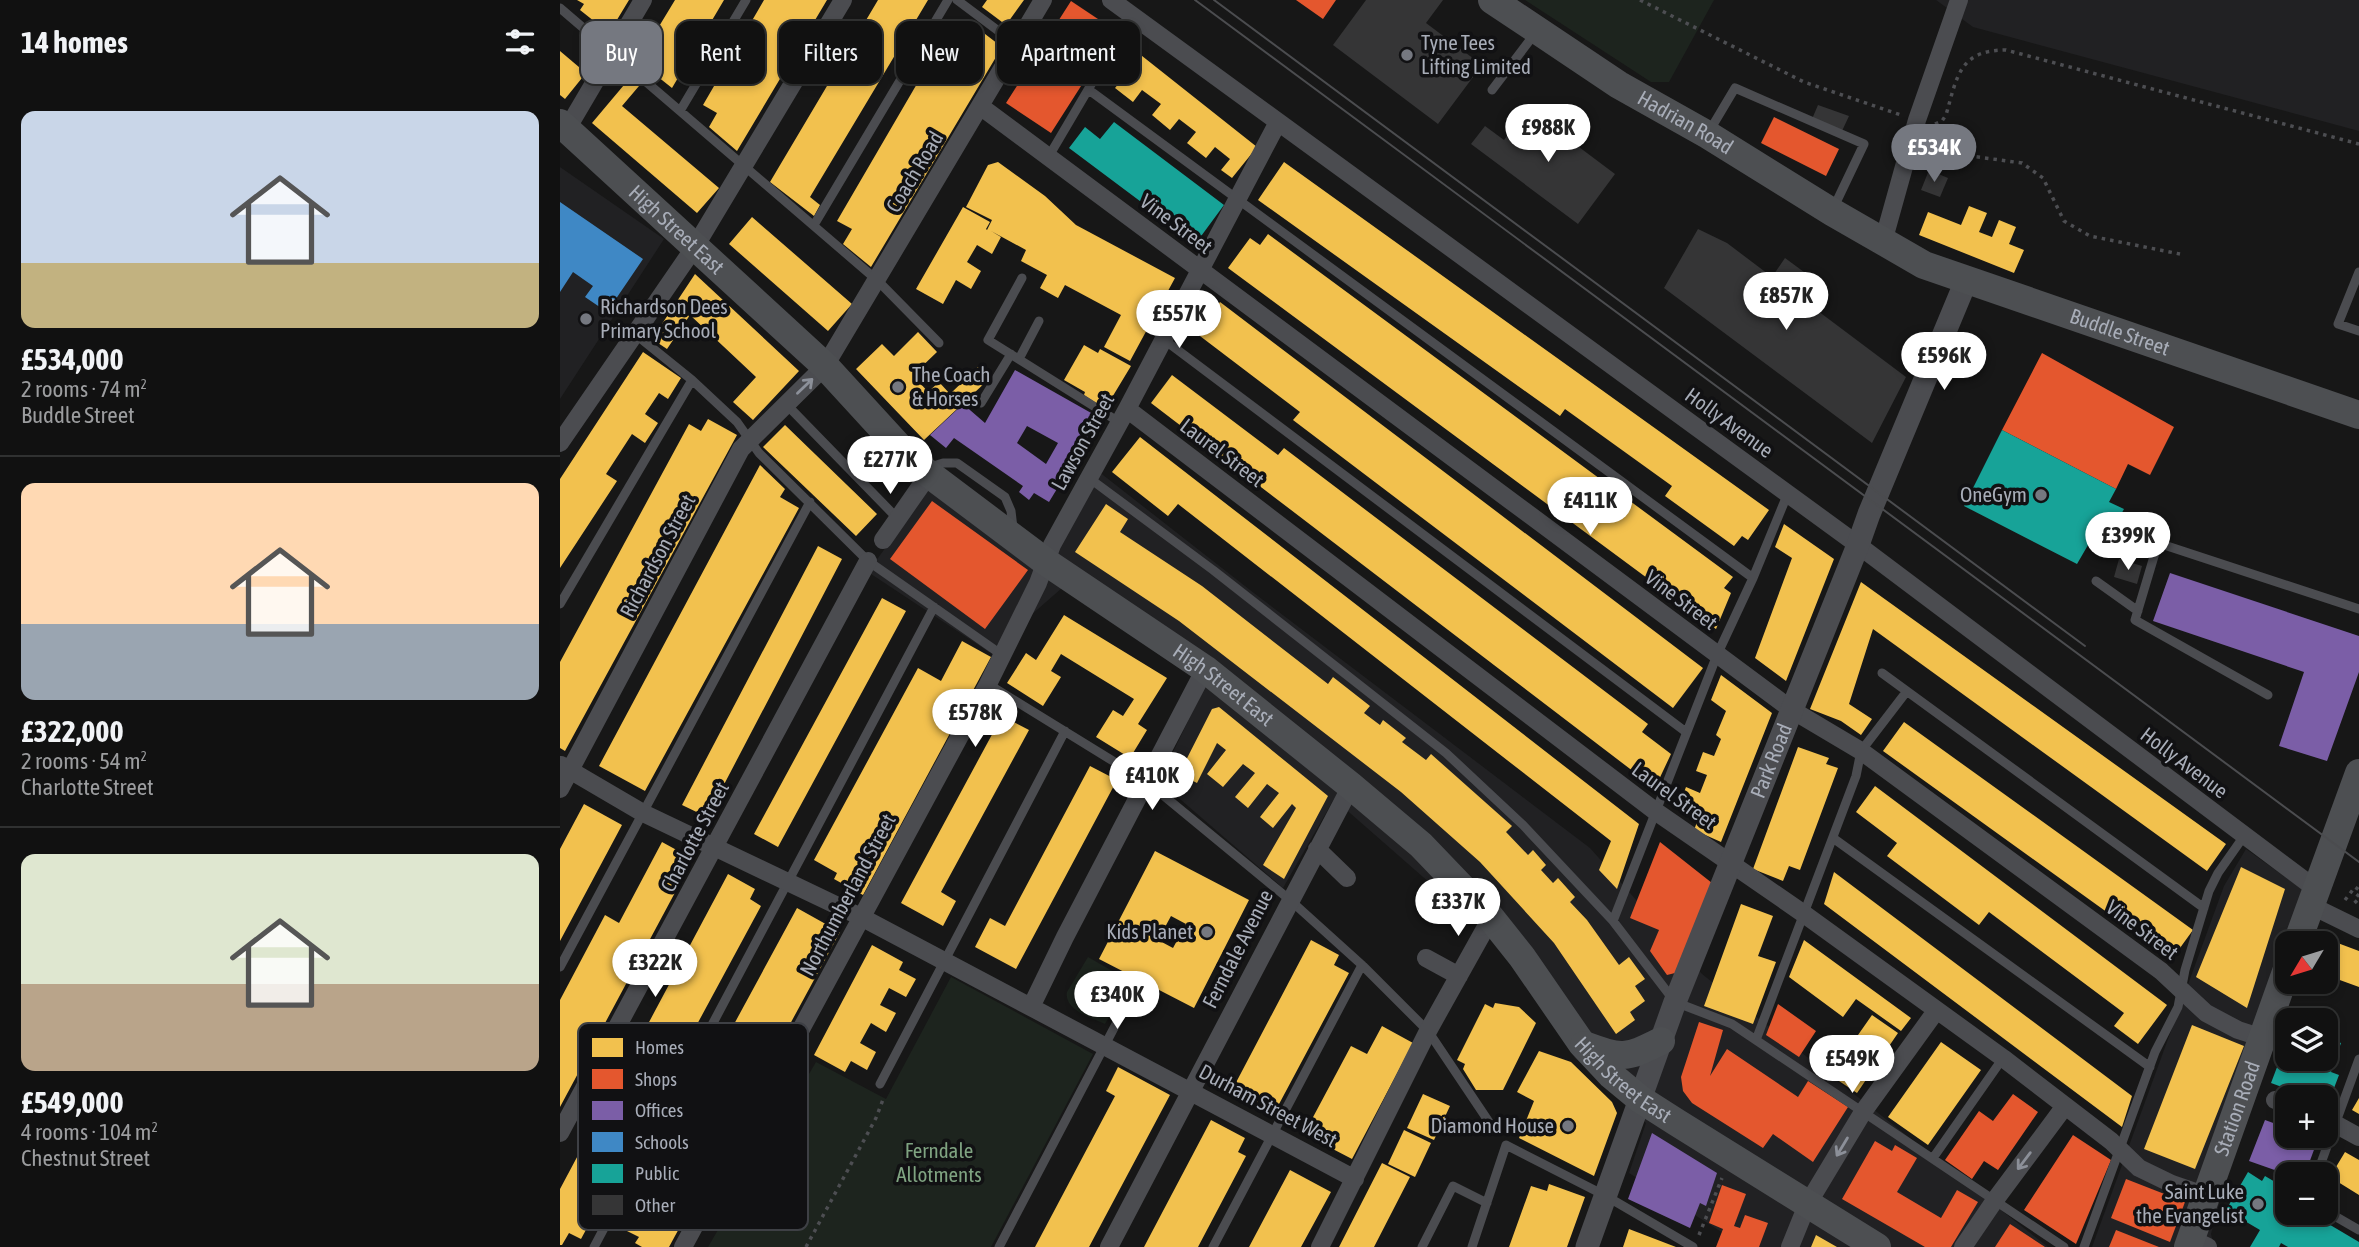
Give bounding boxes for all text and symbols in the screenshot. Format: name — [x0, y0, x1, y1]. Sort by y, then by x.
chip: Buy — [581, 21, 662, 84]
chip: Rent — [676, 21, 765, 84]
chip: Filters — [779, 21, 882, 84]
chip: New — [896, 21, 983, 84]
chip: Apartment — [997, 21, 1140, 84]
icon: filters — [501, 23, 539, 61]
text: 14 homes — [21, 25, 128, 59]
place label: Tyne Tees Lifting Limited — [1421, 30, 1531, 78]
marker: Tyne Tees Lifting Limited — [1399, 47, 1415, 63]
street label: Hadrian Road — [1634, 85, 1738, 159]
pin: £988K — [1499, 104, 1597, 164]
text: £988K — [1521, 114, 1575, 140]
pin: £534K — [1885, 124, 1983, 184]
street label: Coach Road — [881, 127, 948, 216]
text: £534K — [1907, 134, 1961, 160]
icon: home — [217, 157, 343, 283]
street label: High Street East — [625, 180, 730, 279]
street label: Vine Street — [1136, 188, 1217, 258]
pin: £857K — [1737, 272, 1835, 332]
text: £857K — [1759, 282, 1813, 308]
pin: £557K — [1130, 290, 1228, 350]
place label: Richardson Dees Primary School — [600, 294, 728, 342]
text: £557K — [1152, 300, 1206, 326]
street label: Buddle Street — [2067, 303, 2173, 360]
marker: Richardson Dees Primary School — [578, 311, 594, 327]
pin: £596K — [1895, 332, 1993, 392]
text: £534,000 — [21, 342, 124, 376]
text: £596K — [1917, 342, 1971, 368]
place label: The Coach & Horses — [912, 362, 990, 410]
text: 2 rooms · 74 m² — [21, 376, 147, 402]
one-way arrow — [796, 377, 813, 394]
marker: The Coach & Horses — [890, 379, 906, 395]
street label: Holly Avenue — [1681, 382, 1778, 462]
street label: Lawson Street — [1046, 389, 1119, 494]
text: Buddle Street — [21, 402, 135, 428]
street label: Laurel Street — [1176, 413, 1269, 491]
pin: £277K — [841, 436, 939, 496]
text: £277K — [863, 446, 917, 472]
pin: £411K — [1541, 477, 1639, 537]
place label: OneGym — [1960, 482, 2027, 506]
text: £411K — [1563, 487, 1617, 513]
marker: OneGym — [2033, 487, 2049, 503]
street label: Richardson Street — [615, 490, 700, 621]
pin: £399K — [2079, 512, 2177, 572]
text: £399K — [2101, 522, 2155, 548]
icon: home — [217, 529, 343, 655]
street label: Vine Street — [1641, 564, 1722, 634]
street label: High Street East — [1169, 638, 1279, 730]
pin: £578K — [926, 690, 1024, 749]
text: £578K — [948, 699, 1002, 725]
text: £322,000 — [21, 714, 124, 748]
street label: Park Road — [1745, 720, 1796, 801]
street label: Holly Avenue — [2136, 722, 2233, 803]
text: 2 rooms · 54 m² — [21, 748, 147, 774]
pin: £410K — [1103, 752, 1201, 812]
street label: Laurel Street — [1628, 757, 1721, 834]
text: £410K — [1125, 762, 1179, 788]
text: Charlotte Street — [21, 774, 154, 800]
street label: Charlotte Street — [655, 777, 733, 896]
street label: Northumberland Street — [794, 810, 900, 980]
pin: £337K — [1409, 878, 1507, 938]
street label: Ferndale Avenue — [1197, 885, 1277, 1012]
text: £337K — [1431, 888, 1485, 914]
street label: Vine Street — [2102, 894, 2183, 964]
icon: home — [217, 900, 343, 1026]
place label: Kids Planet — [1106, 919, 1193, 943]
marker: Kids Planet — [1199, 924, 1215, 940]
north arrow — [2275, 931, 2338, 994]
map controls — [2275, 931, 2338, 1225]
pin: £322K — [606, 940, 704, 999]
text: £322K — [628, 949, 682, 975]
pin: £340K — [1068, 972, 1166, 1031]
text: £340K — [1090, 981, 1144, 1007]
button: layers — [2275, 1008, 2338, 1071]
legend — [578, 1023, 808, 1230]
street label: High Street East — [1570, 1031, 1676, 1127]
text: Homes — [635, 1036, 684, 1058]
pin: £549K — [1803, 1036, 1901, 1095]
text: £549K — [1825, 1045, 1879, 1071]
street label: Station Road — [2209, 1058, 2264, 1159]
street label: Durham Street West — [1195, 1059, 1341, 1152]
text: Shops — [635, 1068, 677, 1090]
text: £549,000 — [21, 1085, 124, 1119]
button: + — [2275, 1085, 2338, 1148]
text: Offices — [635, 1099, 683, 1121]
place label: Diamond House — [1430, 1113, 1554, 1137]
marker: Diamond House — [1560, 1118, 1576, 1134]
text: 4 rooms · 104 m² — [21, 1119, 158, 1145]
text: Schools — [635, 1131, 689, 1153]
one-way arrow — [1834, 1137, 1848, 1157]
park label: Ferndale Allotments — [896, 1138, 982, 1186]
text: Chestnut Street — [21, 1145, 150, 1171]
one-way arrow — [2017, 1151, 2032, 1169]
text: Public — [635, 1162, 680, 1184]
button: − — [2275, 1162, 2338, 1225]
place label: Saint Luke the Evangelist — [2136, 1179, 2244, 1227]
text: Other — [635, 1194, 675, 1216]
marker: Saint Luke the Evangelist — [2250, 1196, 2266, 1212]

